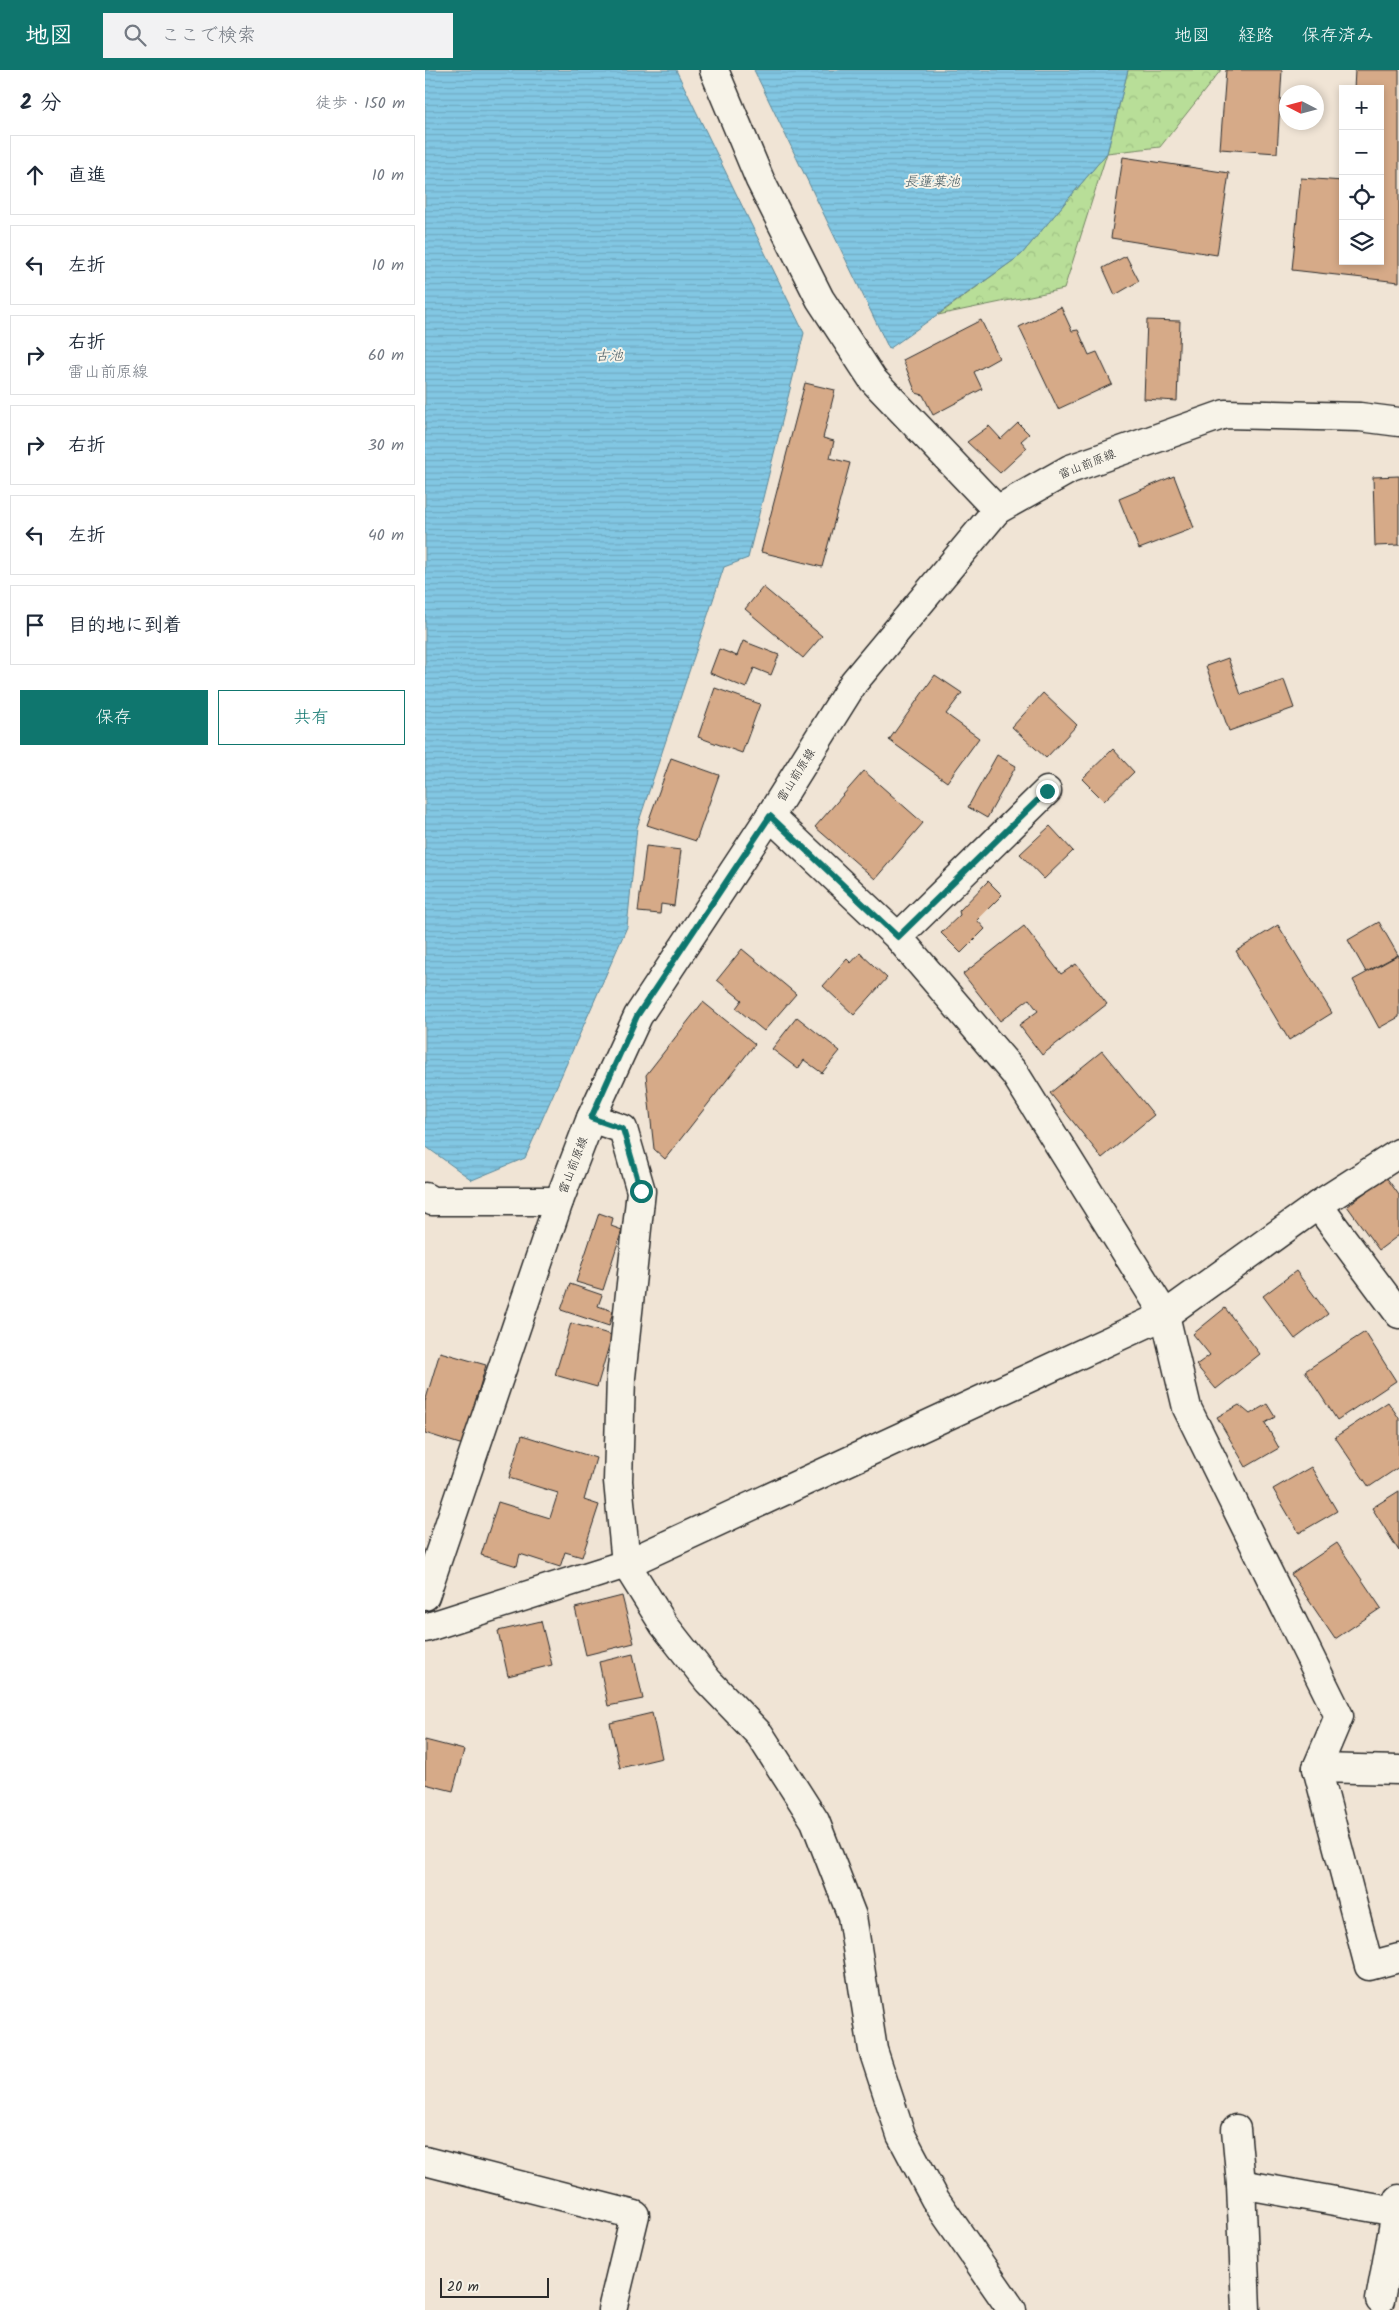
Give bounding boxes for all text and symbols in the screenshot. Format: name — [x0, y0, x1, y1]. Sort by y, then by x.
search box — [103, 13, 453, 58]
text: 地図 — [25, 17, 73, 56]
icon: search — [121, 21, 149, 49]
text: ここで検索 — [161, 21, 256, 51]
text: 地図 — [1174, 22, 1210, 51]
text: 経路 — [1238, 22, 1274, 51]
text: 保存済み — [1302, 22, 1374, 51]
north arrow — [1279, 85, 1324, 130]
map controls — [1339, 85, 1384, 265]
button: + — [1339, 85, 1384, 130]
text: 2 分 — [20, 87, 61, 120]
text: 徒歩 · 150 m — [316, 91, 405, 116]
button: − — [1339, 130, 1384, 175]
icon: ahead — [21, 161, 49, 189]
text: 直進 — [68, 161, 106, 191]
text: 10 m — [372, 163, 404, 188]
water label: 長蓮葉池 — [904, 171, 961, 193]
button: locate — [1339, 175, 1384, 220]
button: layers — [1339, 220, 1384, 265]
icon: left — [21, 251, 49, 279]
text: 左折 — [68, 251, 106, 281]
text: 10 m — [372, 253, 404, 278]
text: 右折 — [68, 328, 106, 358]
icon: right — [21, 341, 49, 369]
text: 60 m — [368, 343, 404, 368]
water label: 古池 — [595, 345, 624, 367]
text: 雷山前原線 — [68, 360, 148, 385]
icon: right — [21, 431, 49, 459]
text: 右折 — [68, 431, 106, 461]
text: 30 m — [368, 433, 404, 458]
street label: 雷山前原線 — [1056, 444, 1119, 485]
icon: left — [21, 521, 49, 549]
text: 左折 — [68, 521, 106, 551]
text: 40 m — [368, 523, 404, 548]
icon: arrive — [21, 611, 49, 639]
text: 目的地に到着 — [68, 611, 182, 641]
button: 保存 — [20, 690, 208, 745]
button: 共有 — [218, 690, 405, 745]
street label: 雷山前原線 — [772, 745, 820, 806]
route end — [1036, 780, 1059, 803]
street label: 雷山前原線 — [554, 1134, 593, 1197]
route start — [630, 1180, 653, 1203]
scale bar — [440, 2275, 549, 2298]
text: 20 m — [447, 2276, 479, 2298]

